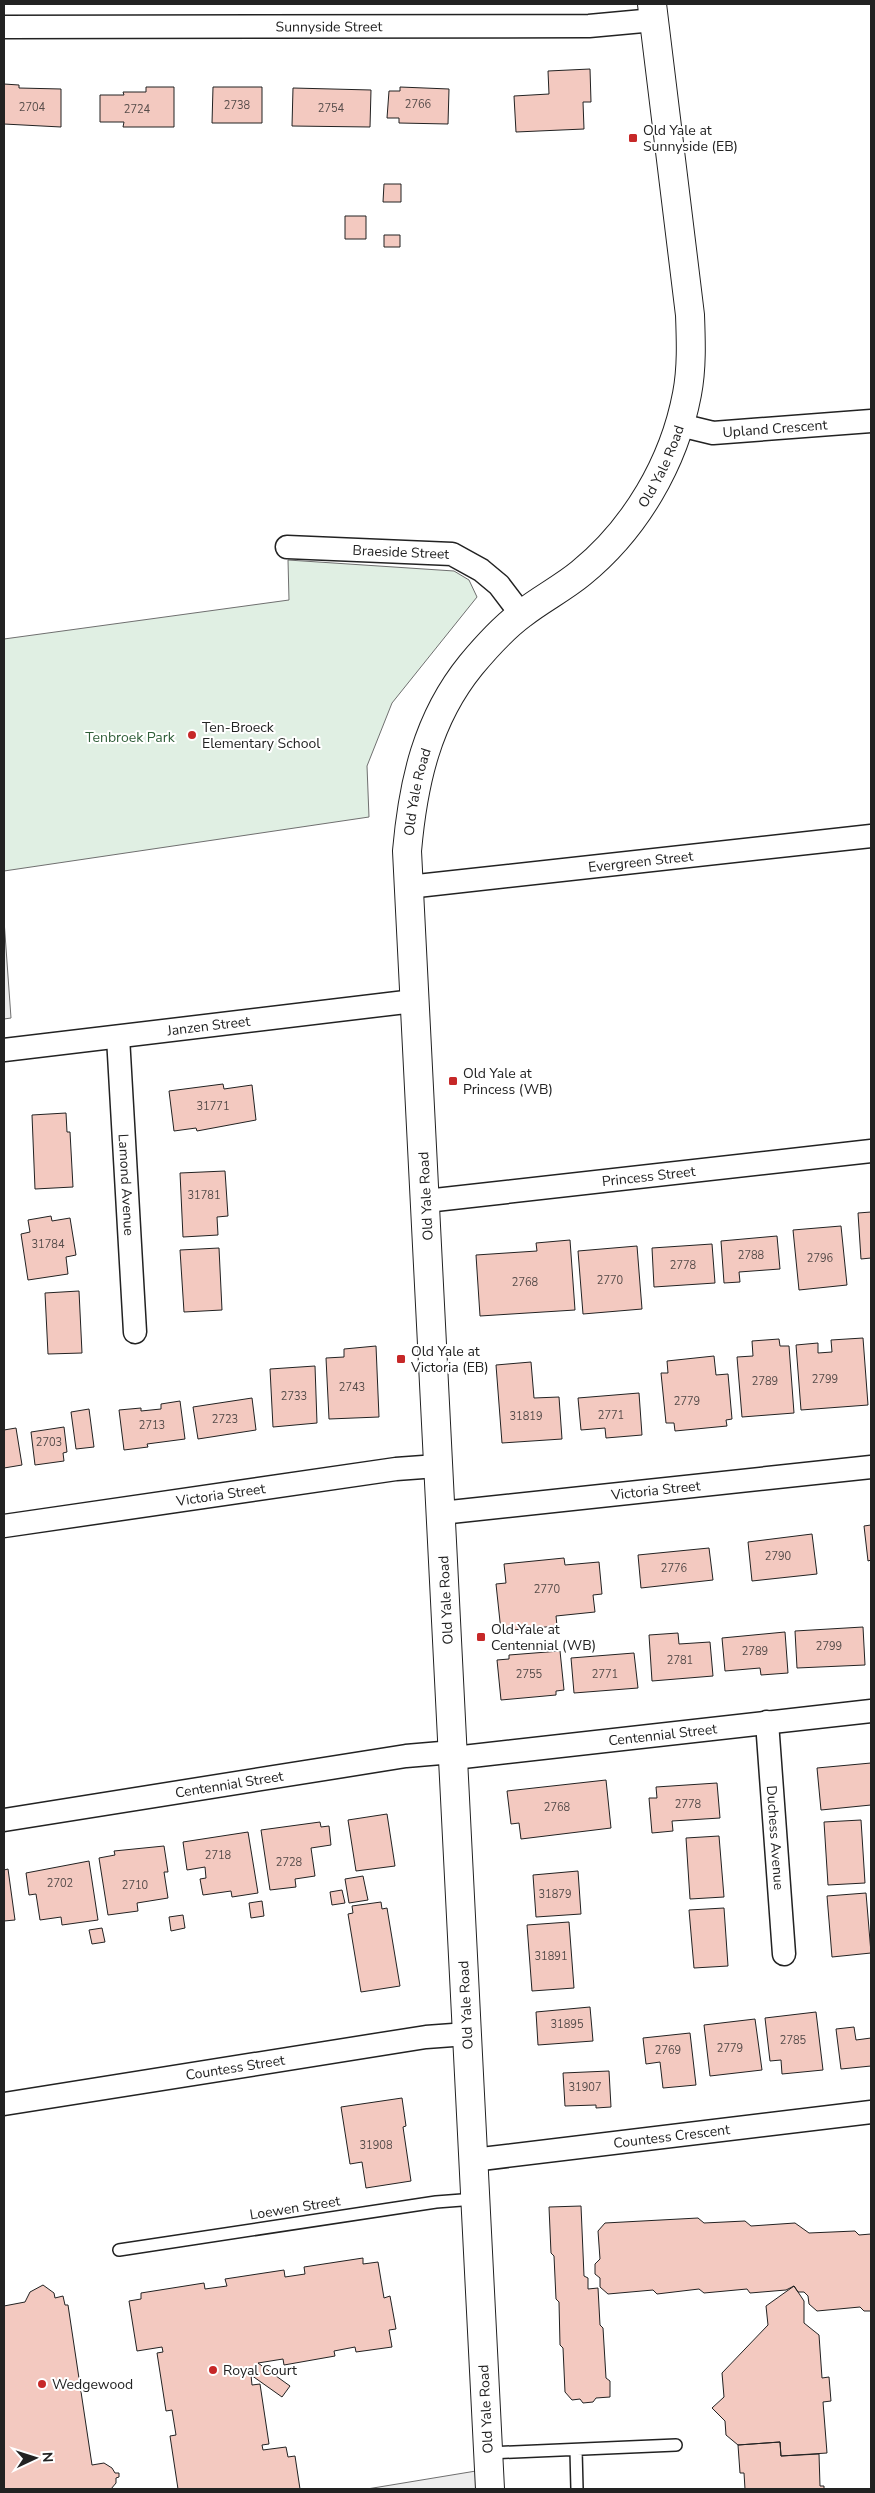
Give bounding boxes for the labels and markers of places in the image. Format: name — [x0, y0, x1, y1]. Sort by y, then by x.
place label: Old Yale at Sunnyside (EB) — [643, 121, 738, 156]
marker: Old Yale at Sunnyside (EB) — [627, 132, 639, 144]
place label: Ten-Broeck Elementary School — [202, 718, 321, 753]
marker: Ten-Broeck Elementary School — [186, 729, 198, 741]
place label: Old Yale at Princess (WB) — [463, 1064, 553, 1099]
marker: Old Yale at Princess (WB) — [447, 1075, 459, 1087]
place label: Old Yale at Victoria (EB) — [410, 1342, 489, 1377]
marker: Old Yale at Victoria (EB) — [395, 1353, 407, 1365]
place label: Old Yale at Centennial (WB) — [491, 1620, 596, 1655]
marker: Old Yale at Centennial (WB) — [475, 1631, 487, 1643]
place label: Royal Court — [223, 2361, 297, 2380]
marker: Royal Court — [207, 2364, 219, 2376]
place label: Wedgewood — [52, 2375, 133, 2394]
marker: Wedgewood — [36, 2378, 48, 2390]

